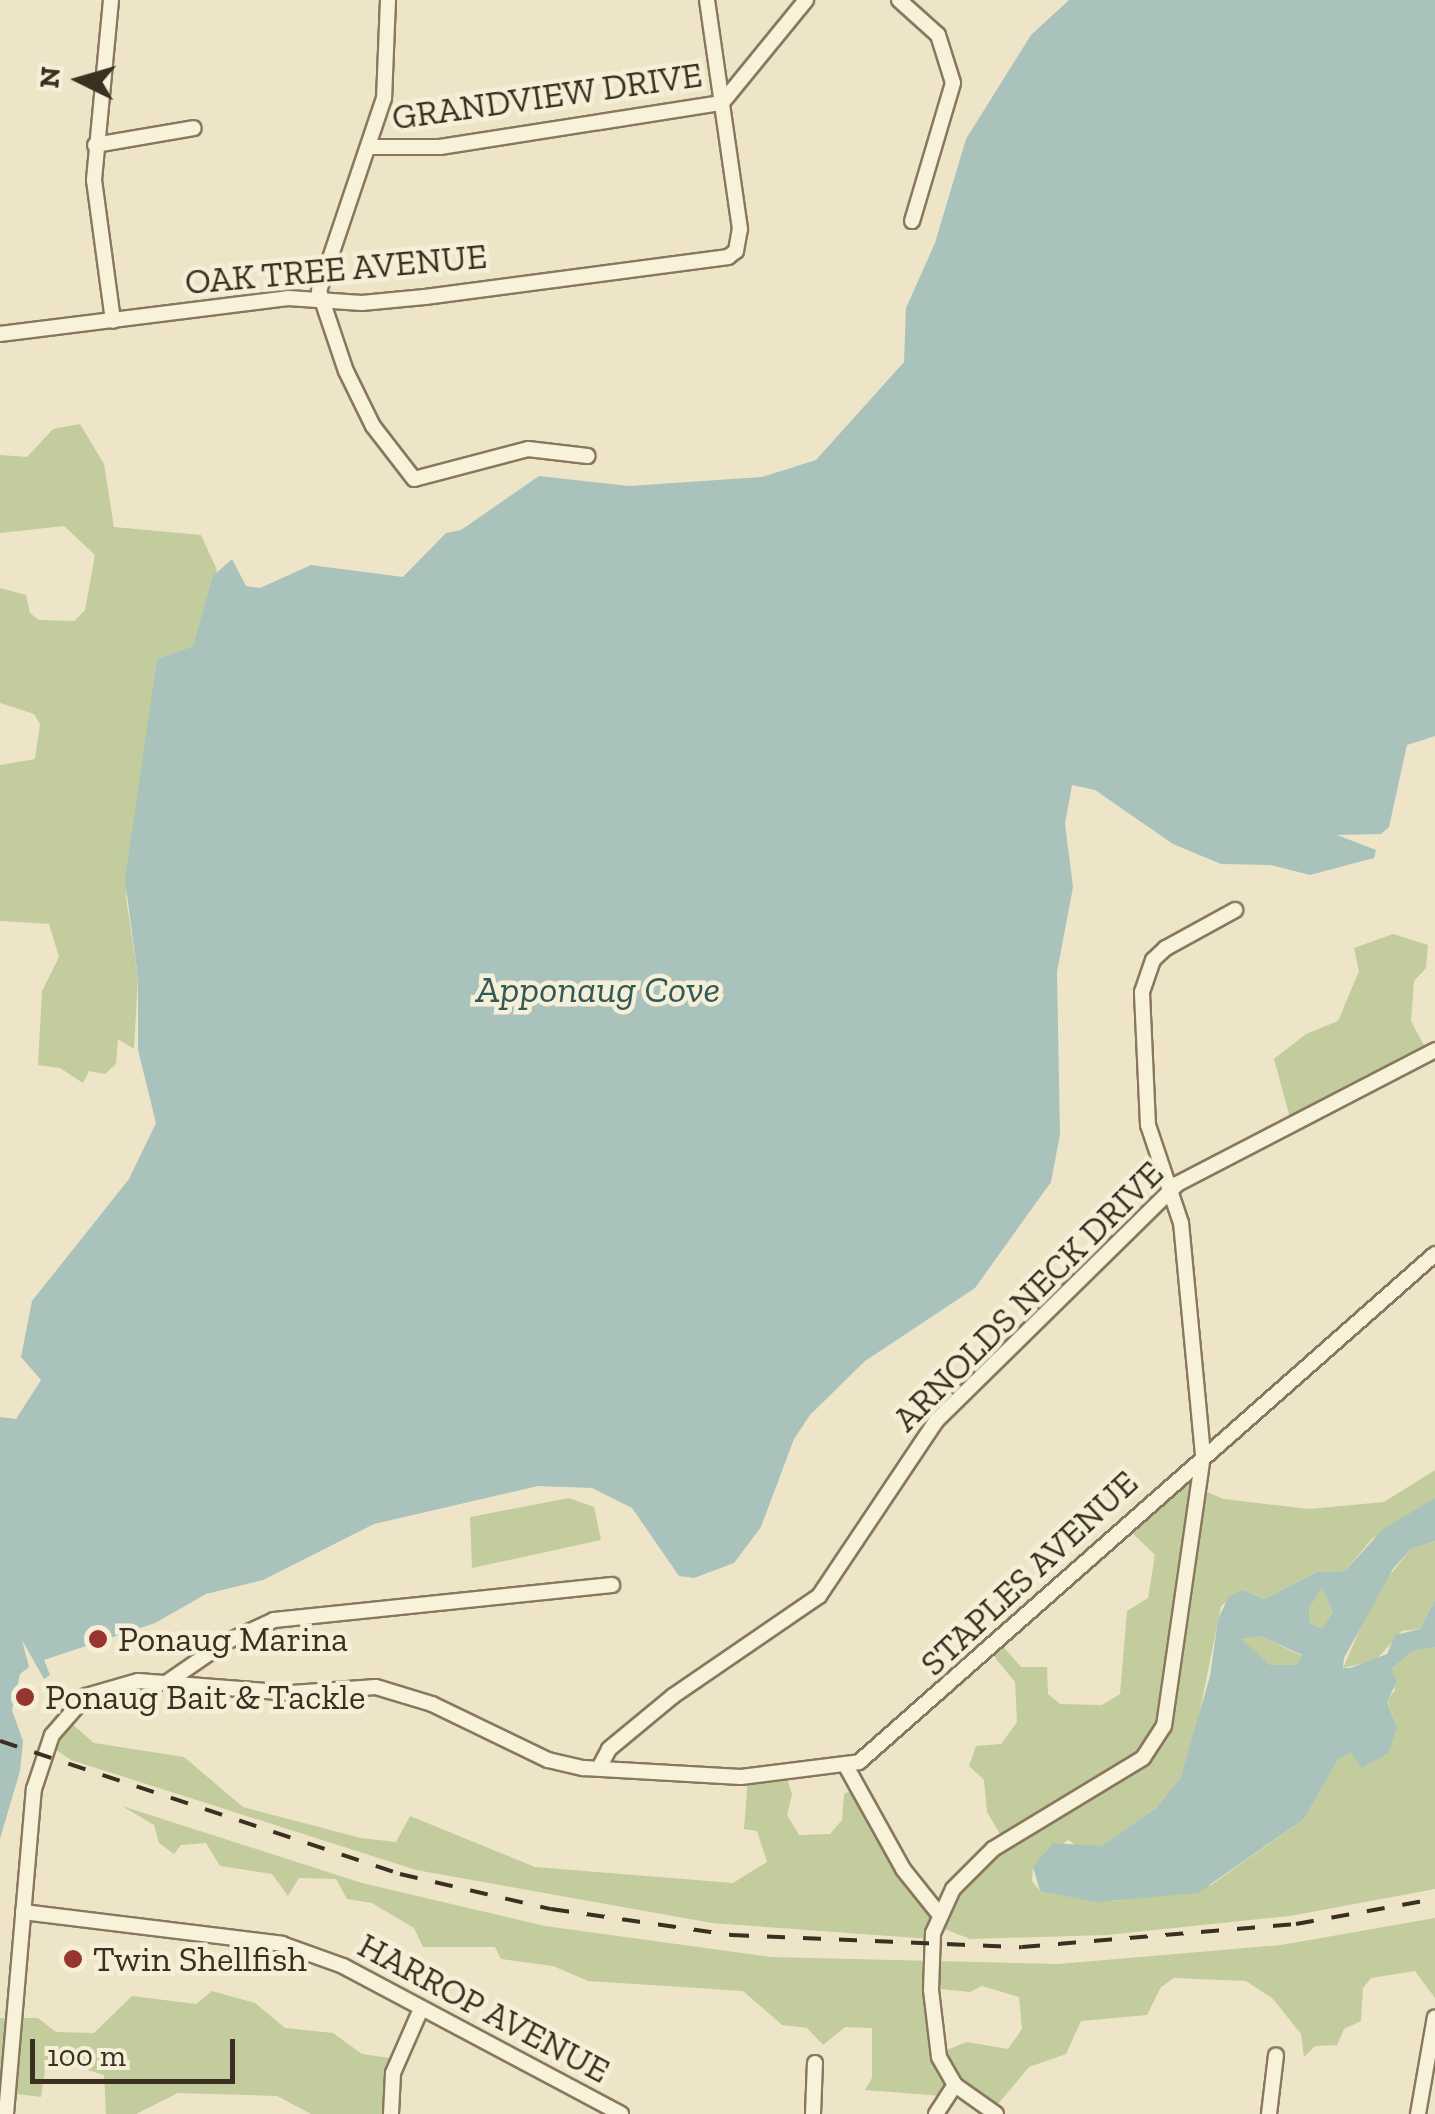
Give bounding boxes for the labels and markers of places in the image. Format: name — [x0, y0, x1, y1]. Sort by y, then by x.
place label: Ponaug Marina — [118, 1618, 348, 1660]
marker: Ponaug Marina — [87, 1628, 109, 1650]
place label: Ponaug Bait & Tackle — [45, 1676, 366, 1718]
marker: Ponaug Bait & Tackle — [14, 1686, 36, 1708]
place label: Twin Shellfish — [93, 1938, 307, 1980]
marker: Twin Shellfish — [62, 1948, 84, 1970]

